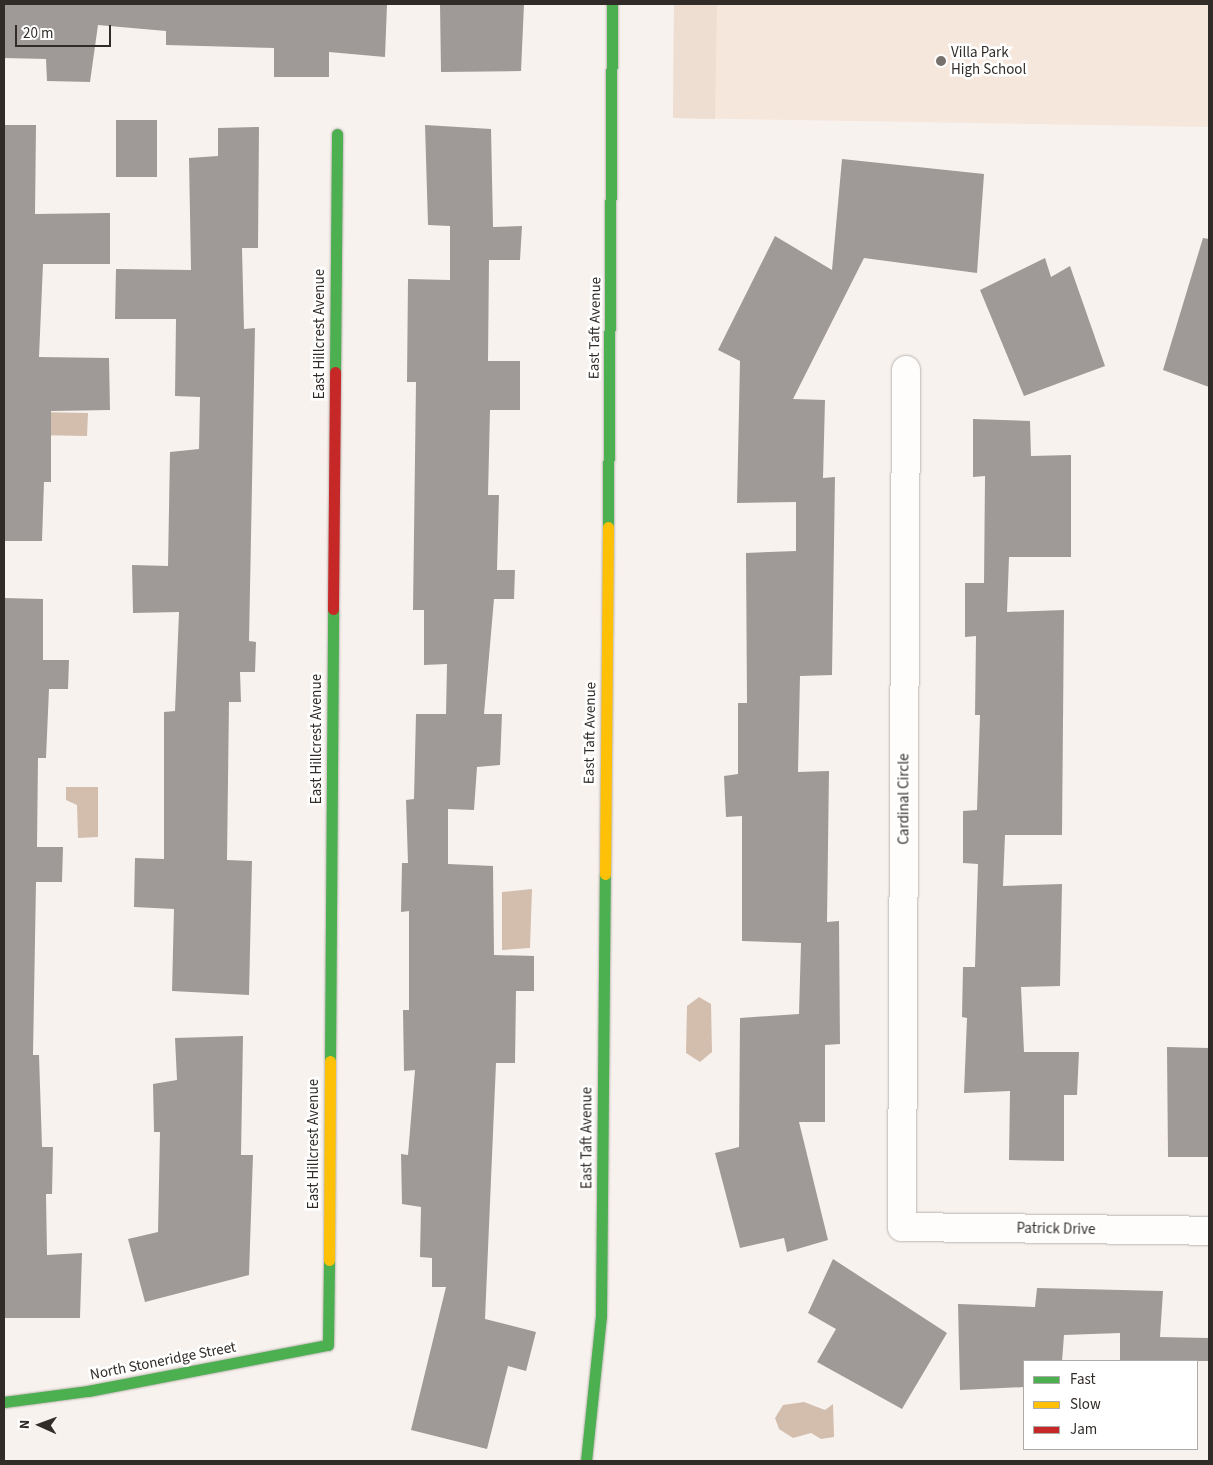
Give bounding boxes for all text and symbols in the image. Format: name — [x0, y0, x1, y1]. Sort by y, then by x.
scale bar — [18, 15, 114, 47]
text: 20 m — [23, 23, 53, 44]
place label: Villa Park High School — [951, 43, 1026, 78]
marker: Villa Park High School — [935, 55, 947, 67]
street label: East Hillcrest Avenue — [311, 269, 329, 399]
street label: East Taft Avenue — [585, 277, 605, 379]
street label: East Hillcrest Avenue — [308, 674, 326, 804]
street label: East Taft Avenue — [580, 682, 600, 784]
street label: Cardinal Circle — [895, 753, 913, 845]
street label: East Hillcrest Avenue — [305, 1079, 323, 1209]
street label: East Taft Avenue — [578, 1087, 596, 1189]
street label: Patrick Drive — [1016, 1219, 1096, 1239]
street label: North Stoneridge Street — [89, 1338, 237, 1384]
legend — [1023, 1360, 1198, 1450]
text: Fast — [1070, 1369, 1096, 1390]
text: Slow — [1070, 1394, 1101, 1415]
north arrow — [15, 1400, 65, 1450]
text: N — [15, 1419, 35, 1429]
text: Jam — [1070, 1419, 1097, 1440]

